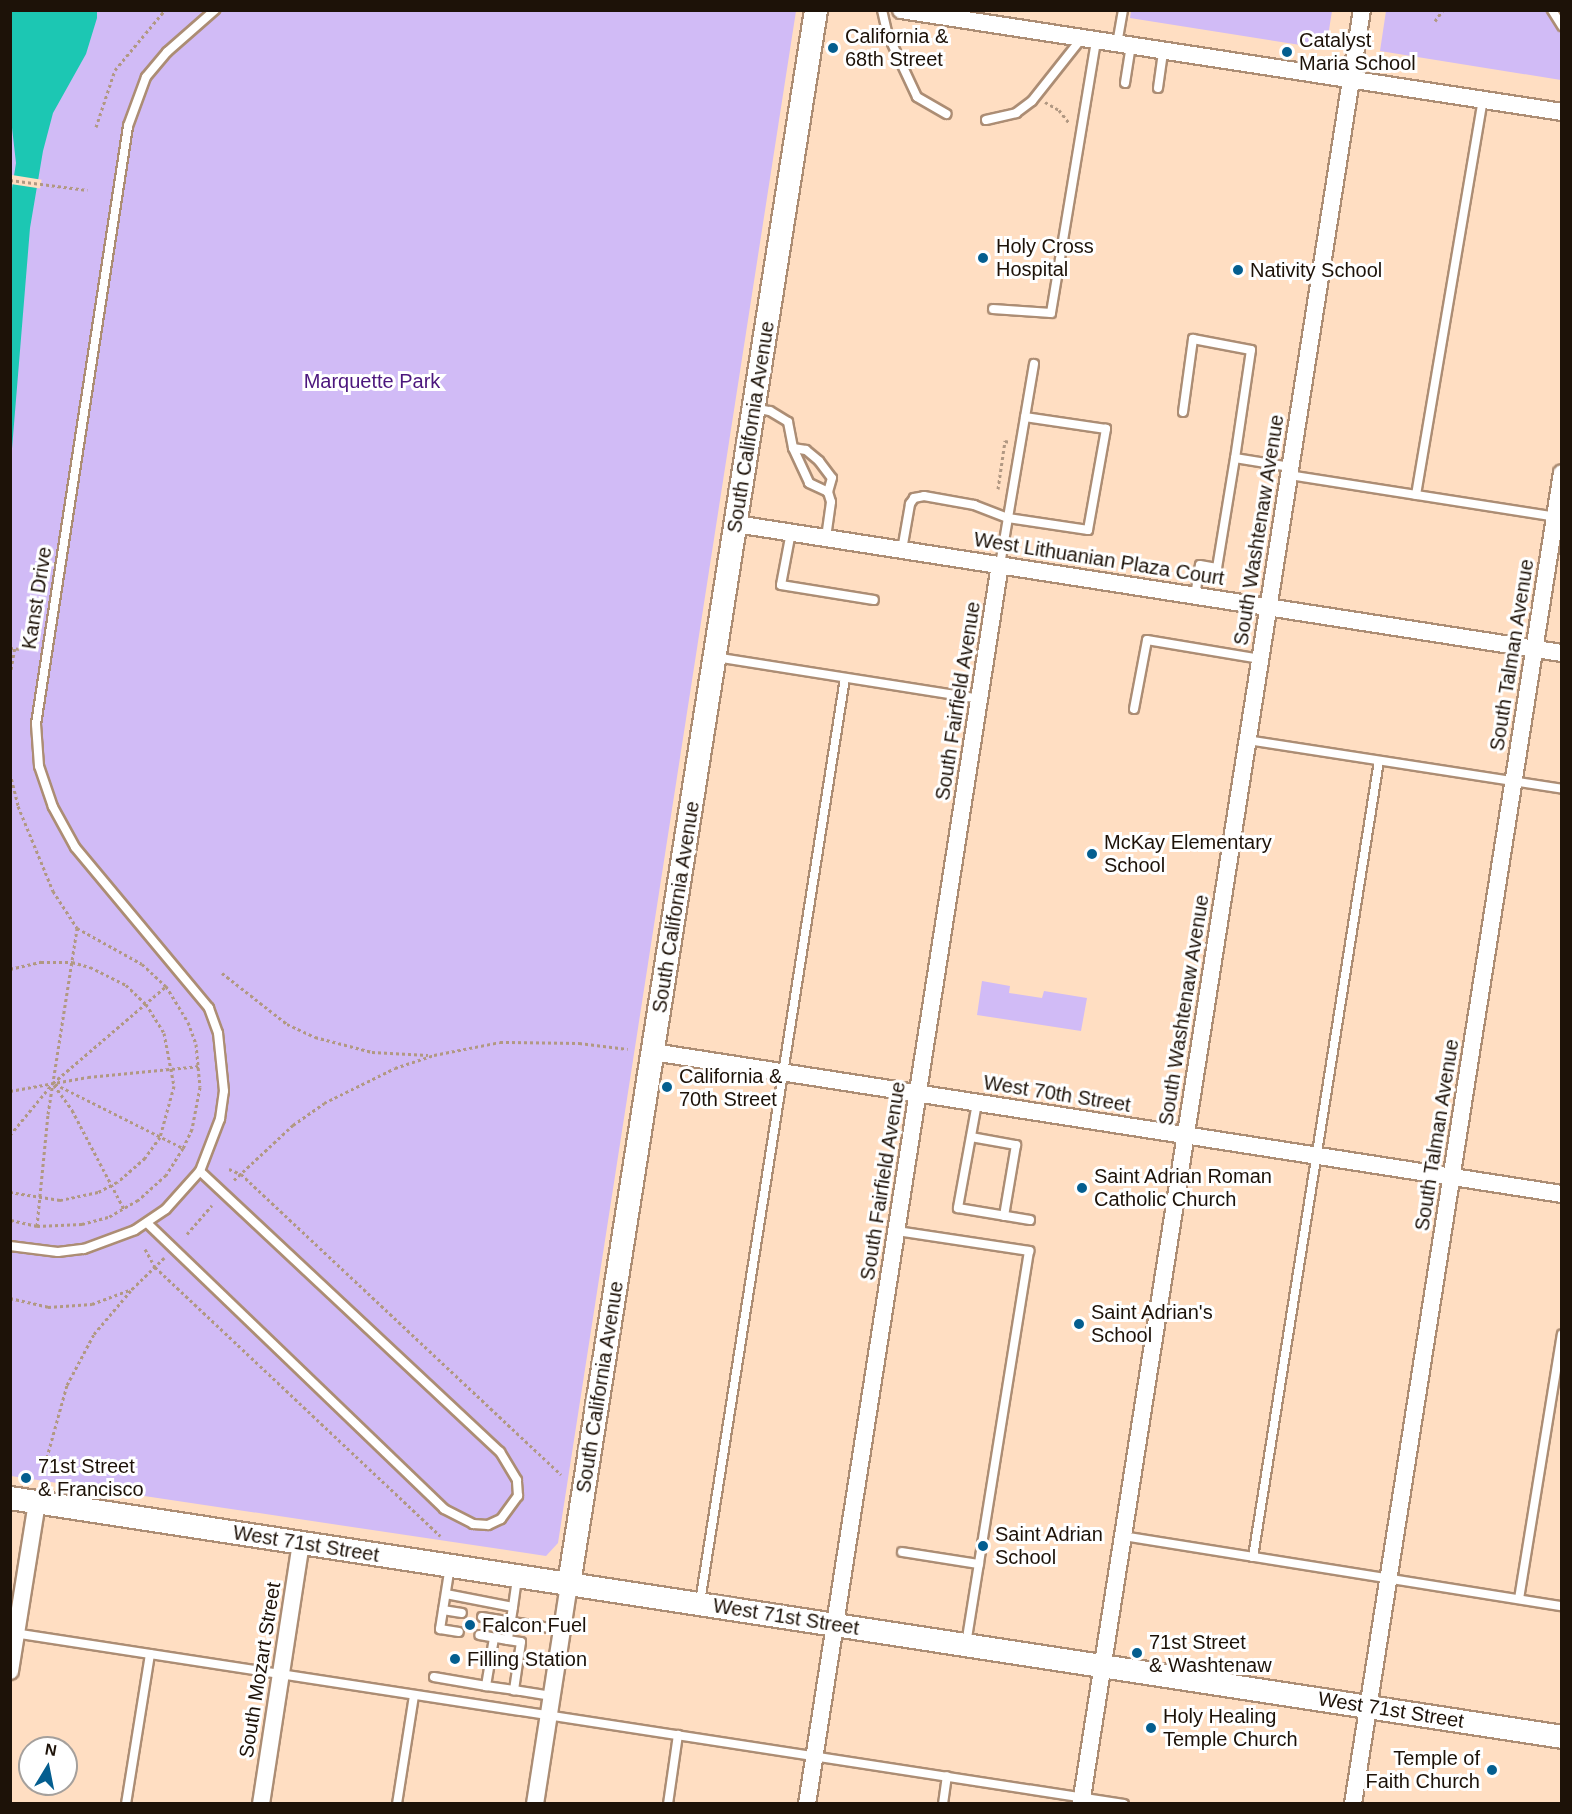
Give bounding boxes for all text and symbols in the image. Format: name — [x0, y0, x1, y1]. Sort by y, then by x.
place label: California & 68th Street — [845, 24, 948, 71]
place label: Catalyst Maria School — [1299, 28, 1416, 75]
marker: California & 68th Street — [826, 41, 840, 55]
marker: Catalyst Maria School — [1280, 45, 1294, 59]
place label: Holy Cross Hospital — [996, 234, 1094, 281]
marker: Holy Cross Hospital — [974, 249, 992, 267]
place label: Nativity School — [1250, 258, 1382, 282]
marker: Nativity School — [1231, 263, 1245, 277]
street label: South California Avenue — [722, 319, 780, 535]
park label: Marquette Park — [304, 369, 440, 393]
street label: South Washtenaw Avenue — [1229, 412, 1289, 648]
street label: West Lithuanian Plaza Court — [972, 527, 1226, 591]
street label: Kanst Drive — [17, 545, 57, 651]
street label: South Talman Avenue — [1485, 557, 1539, 753]
street label: South Fairfield Avenue — [930, 599, 986, 803]
street label: South California Avenue — [647, 799, 705, 1015]
place label: McKay Elementary School — [1104, 831, 1272, 878]
marker: McKay Elementary School — [1085, 847, 1099, 861]
street label: South Washtenaw Avenue — [1154, 892, 1214, 1128]
street label: South Talman Avenue — [1410, 1037, 1464, 1233]
place label: California & 70th Street — [679, 1064, 782, 1111]
street label: West 70th Street — [982, 1071, 1132, 1117]
street label: South Fairfield Avenue — [855, 1079, 911, 1283]
marker: California & 70th Street — [660, 1080, 674, 1094]
place label: Saint Adrian Roman Catholic Church — [1094, 1164, 1273, 1211]
marker: Saint Adrian Roman Catholic Church — [1075, 1181, 1089, 1195]
street label: South California Avenue — [571, 1279, 629, 1495]
place label: Saint Adrian's School — [1091, 1300, 1214, 1347]
marker: Saint Adrian's School — [1072, 1317, 1086, 1331]
place label: 71st Street & Francisco — [38, 1454, 144, 1501]
marker: 71st Street & Francisco — [19, 1471, 33, 1485]
street label: West 71st Street — [231, 1521, 381, 1567]
place label: Saint Adrian School — [995, 1523, 1104, 1570]
marker: Saint Adrian School — [976, 1539, 990, 1553]
street label: South Mozart Street — [234, 1580, 286, 1760]
street label: West 71st Street — [711, 1594, 861, 1640]
place label: Falcon Fuel — [482, 1613, 586, 1637]
marker: Falcon Fuel — [463, 1618, 477, 1632]
place label: 71st Street & Washtenaw — [1149, 1630, 1272, 1677]
marker: 71st Street & Washtenaw — [1130, 1646, 1144, 1660]
place label: Filling Station — [467, 1647, 587, 1671]
marker: Filling Station — [448, 1652, 462, 1666]
street label: West 71st Street — [1316, 1687, 1466, 1733]
place label: Holy Healing Temple Church — [1163, 1704, 1298, 1751]
marker: Holy Healing Temple Church — [1144, 1721, 1158, 1735]
north arrow — [18, 1736, 78, 1796]
text: N — [44, 1740, 58, 1759]
place label: Temple of Faith Church — [1366, 1746, 1480, 1793]
marker: Temple of Faith Church — [1485, 1763, 1499, 1777]

